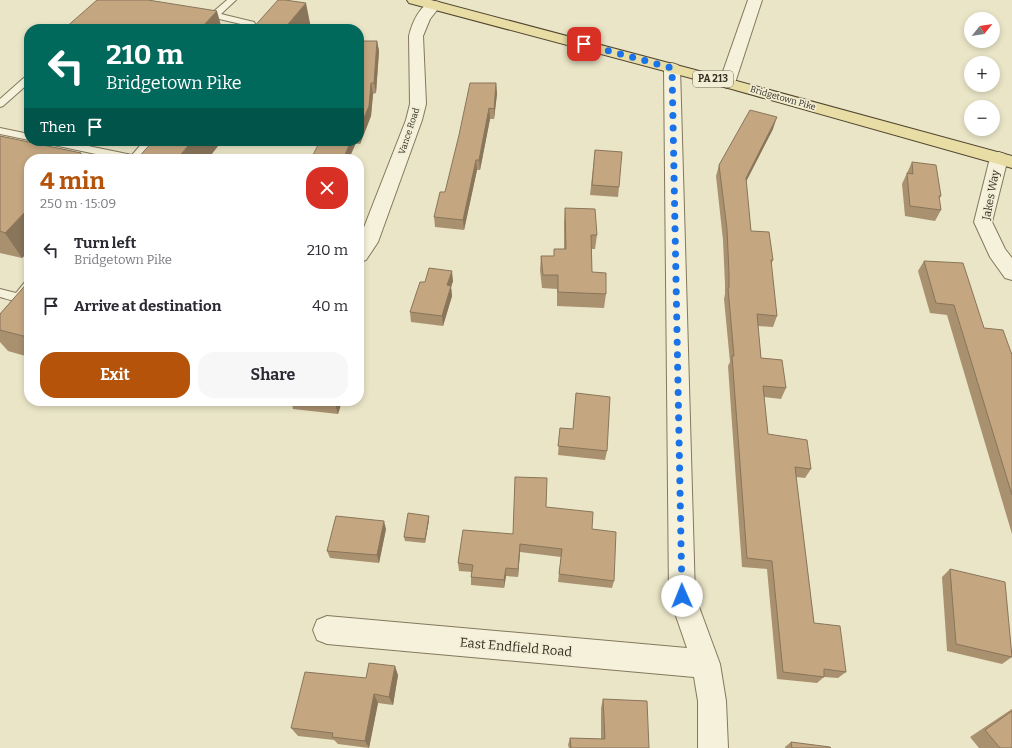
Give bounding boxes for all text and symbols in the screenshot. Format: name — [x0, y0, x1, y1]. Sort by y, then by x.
north arrow — [964, 12, 1000, 48]
map controls — [964, 12, 1000, 136]
pin — [567, 27, 601, 61]
icon: arrive — [573, 33, 595, 55]
text: 210 m — [106, 38, 183, 71]
icon: left — [40, 40, 92, 92]
button: + — [964, 56, 1000, 92]
road number: PA 213 — [693, 71, 733, 87]
text: Bridgetown Pike — [106, 72, 242, 94]
street label: Bridgetown Pike — [749, 84, 817, 112]
button: − — [964, 100, 1000, 136]
street label: Vance Road — [397, 106, 421, 156]
icon: arrive — [84, 116, 106, 138]
text: Then — [40, 118, 76, 136]
text: 4 min — [40, 167, 105, 195]
button: close — [306, 167, 348, 209]
street label: Jakes Way — [980, 169, 1002, 222]
text: 250 m · 15:09 — [40, 196, 116, 211]
text: Turn left — [74, 234, 136, 252]
icon: left — [40, 239, 62, 261]
text: 210 m — [307, 241, 348, 259]
text: Bridgetown Pike — [74, 252, 172, 267]
icon: arrive — [40, 295, 62, 317]
text: Arrive at destination — [74, 297, 221, 315]
text: 40 m — [312, 297, 348, 315]
button: Exit — [40, 352, 190, 398]
button: Share — [198, 352, 348, 398]
position arrow — [661, 575, 703, 617]
street label: East Endfield Road — [459, 635, 573, 659]

